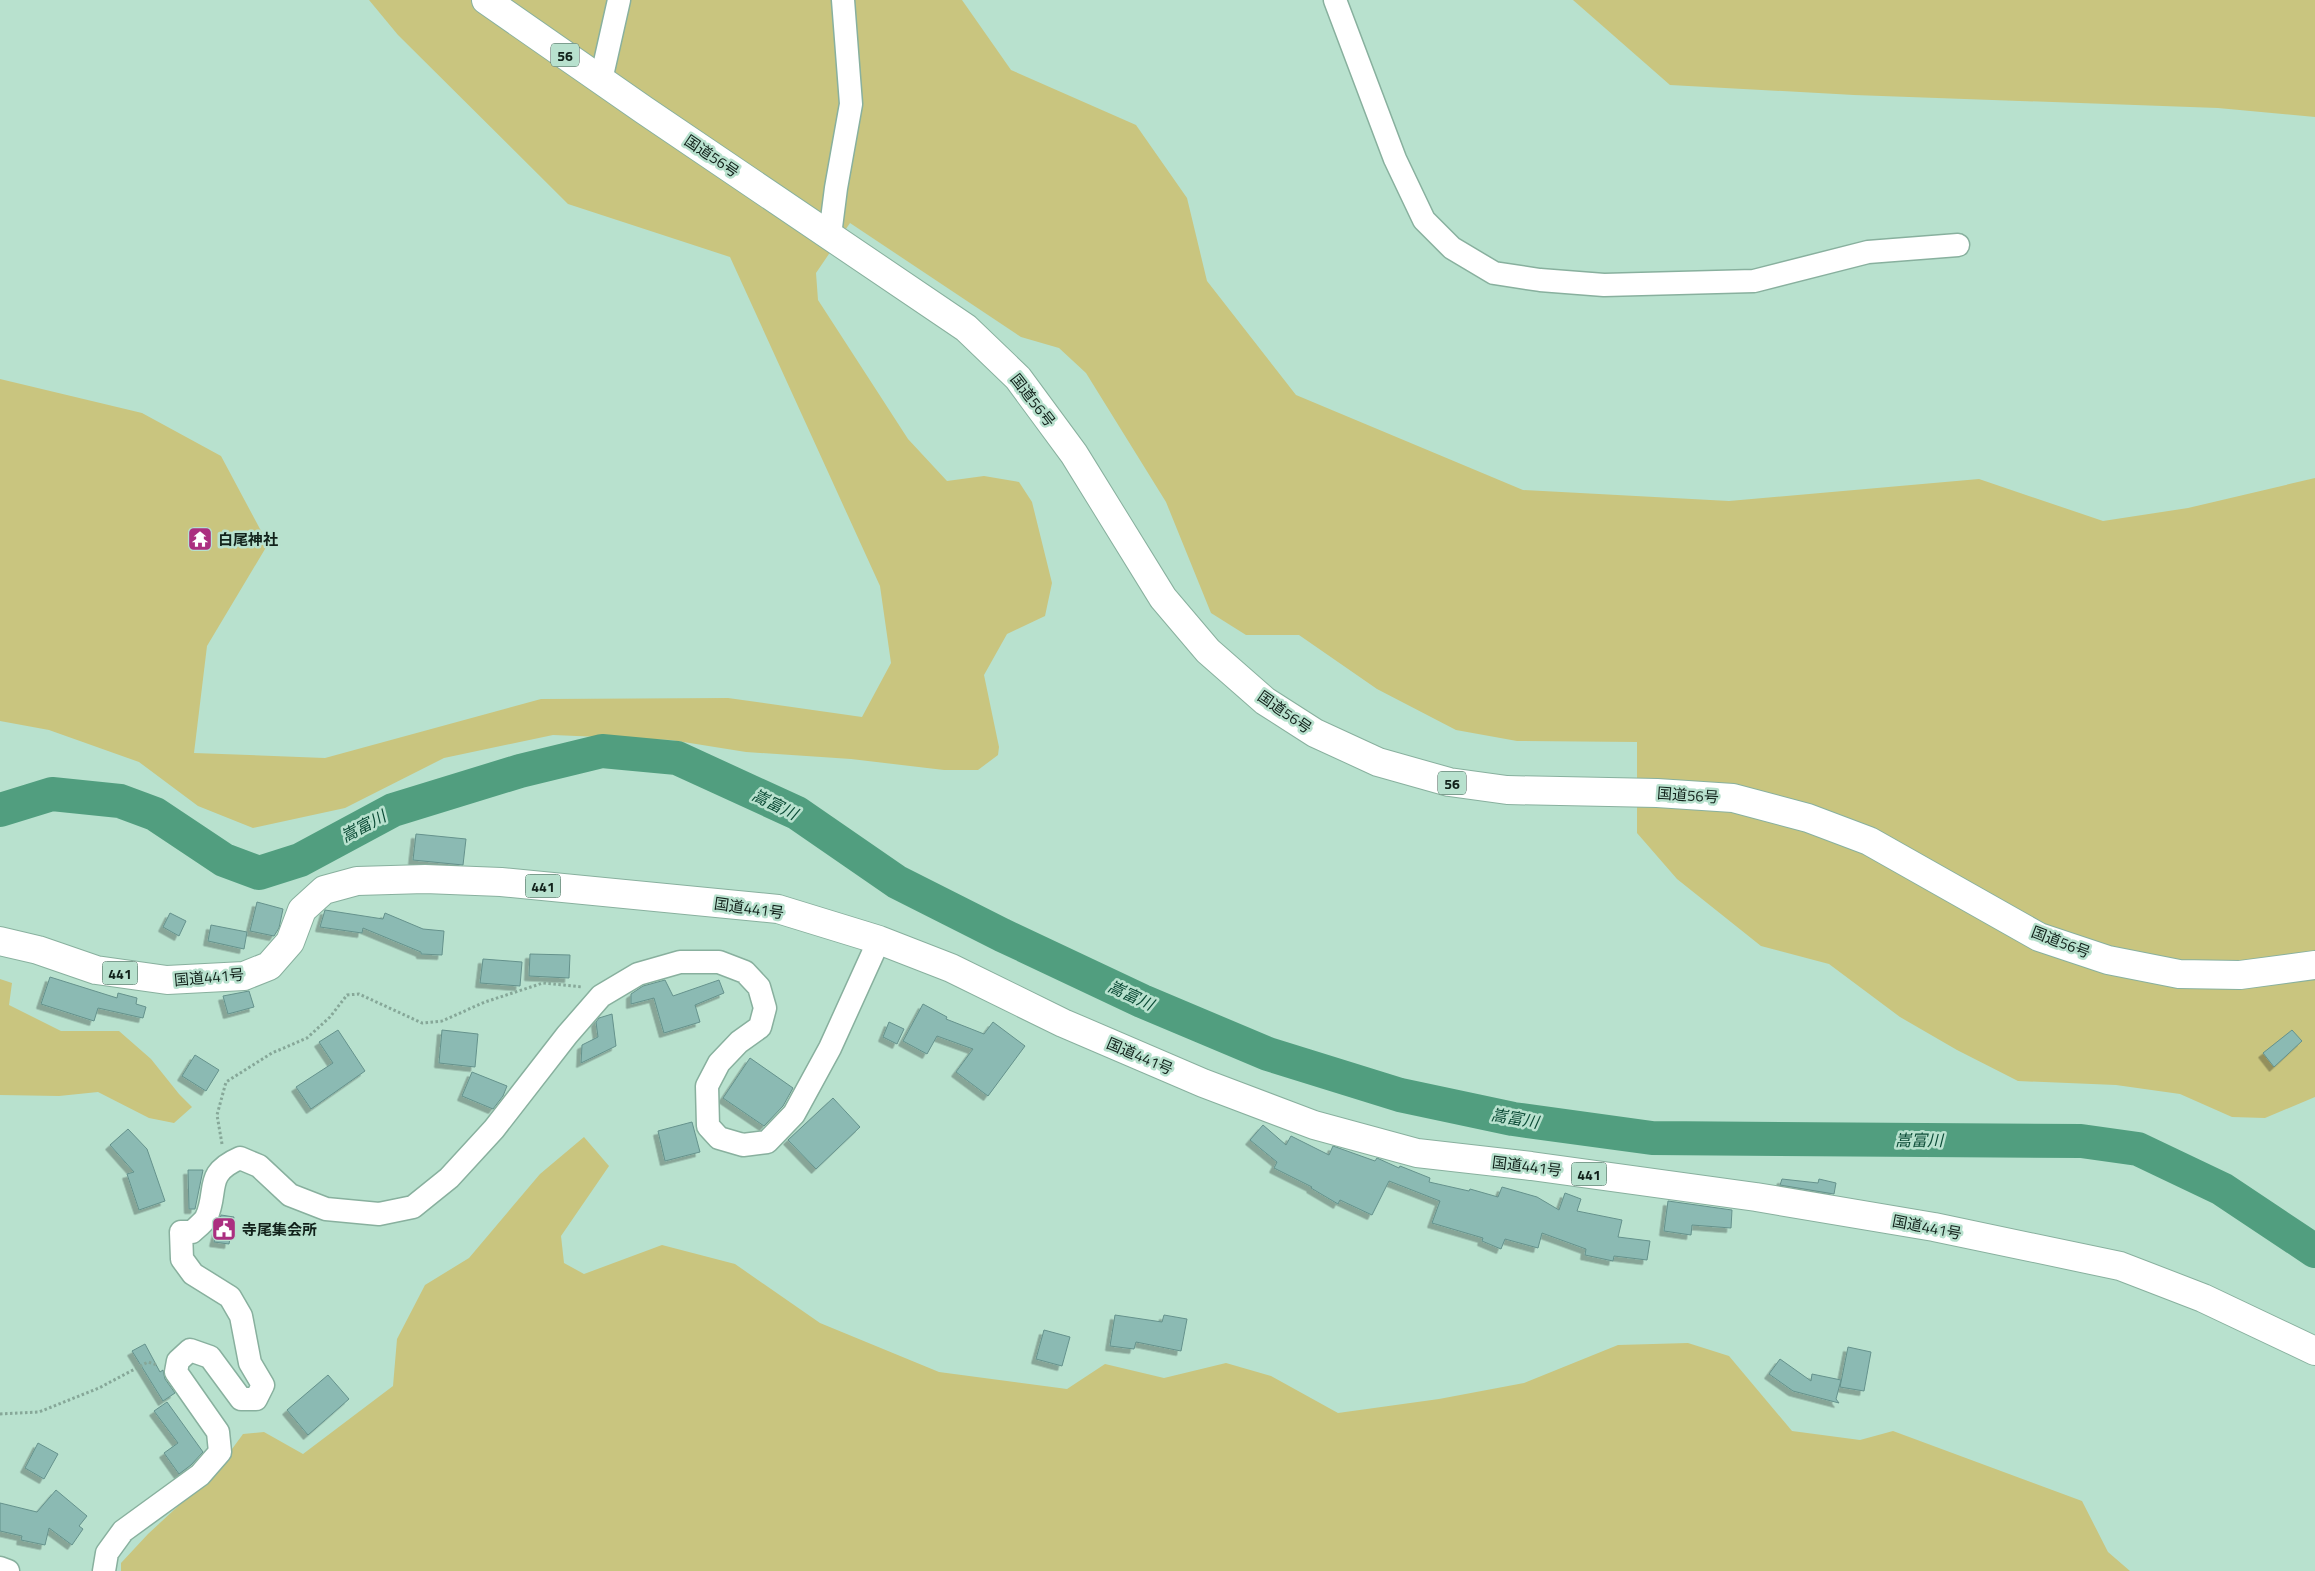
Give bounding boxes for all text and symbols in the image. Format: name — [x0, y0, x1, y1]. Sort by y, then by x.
road number: 56 — [551, 44, 579, 66]
street label: 国道56号 — [680, 129, 744, 183]
street label: 国道56号 — [1005, 369, 1061, 431]
temple icon: 白尾神社 — [187, 526, 213, 552]
place label: 白尾神社 — [218, 528, 278, 551]
street label: 国道56号 — [1253, 685, 1317, 739]
road number: 56 — [1438, 771, 1466, 794]
street label: 国道56号 — [1656, 781, 1720, 809]
water label: 嵩富川 — [748, 783, 804, 826]
water label: 嵩富川 — [336, 803, 392, 848]
road number: 441 — [526, 874, 560, 898]
street label: 国道441号 — [713, 892, 785, 924]
street label: 国道56号 — [2028, 920, 2094, 964]
road number: 441 — [102, 961, 138, 984]
street label: 国道441号 — [173, 962, 245, 992]
water label: 嵩富川 — [1104, 974, 1160, 1017]
street label: 国道441号 — [1103, 1032, 1177, 1080]
water label: 嵩富川 — [1489, 1102, 1543, 1134]
water label: 嵩富川 — [1895, 1128, 1945, 1152]
street label: 国道441号 — [1491, 1150, 1563, 1182]
road number: 441 — [1572, 1162, 1606, 1186]
street label: 国道441号 — [1890, 1209, 1964, 1245]
public building icon: 寺尾集会所 — [211, 1216, 237, 1242]
place label: 寺尾集会所 — [242, 1218, 317, 1241]

